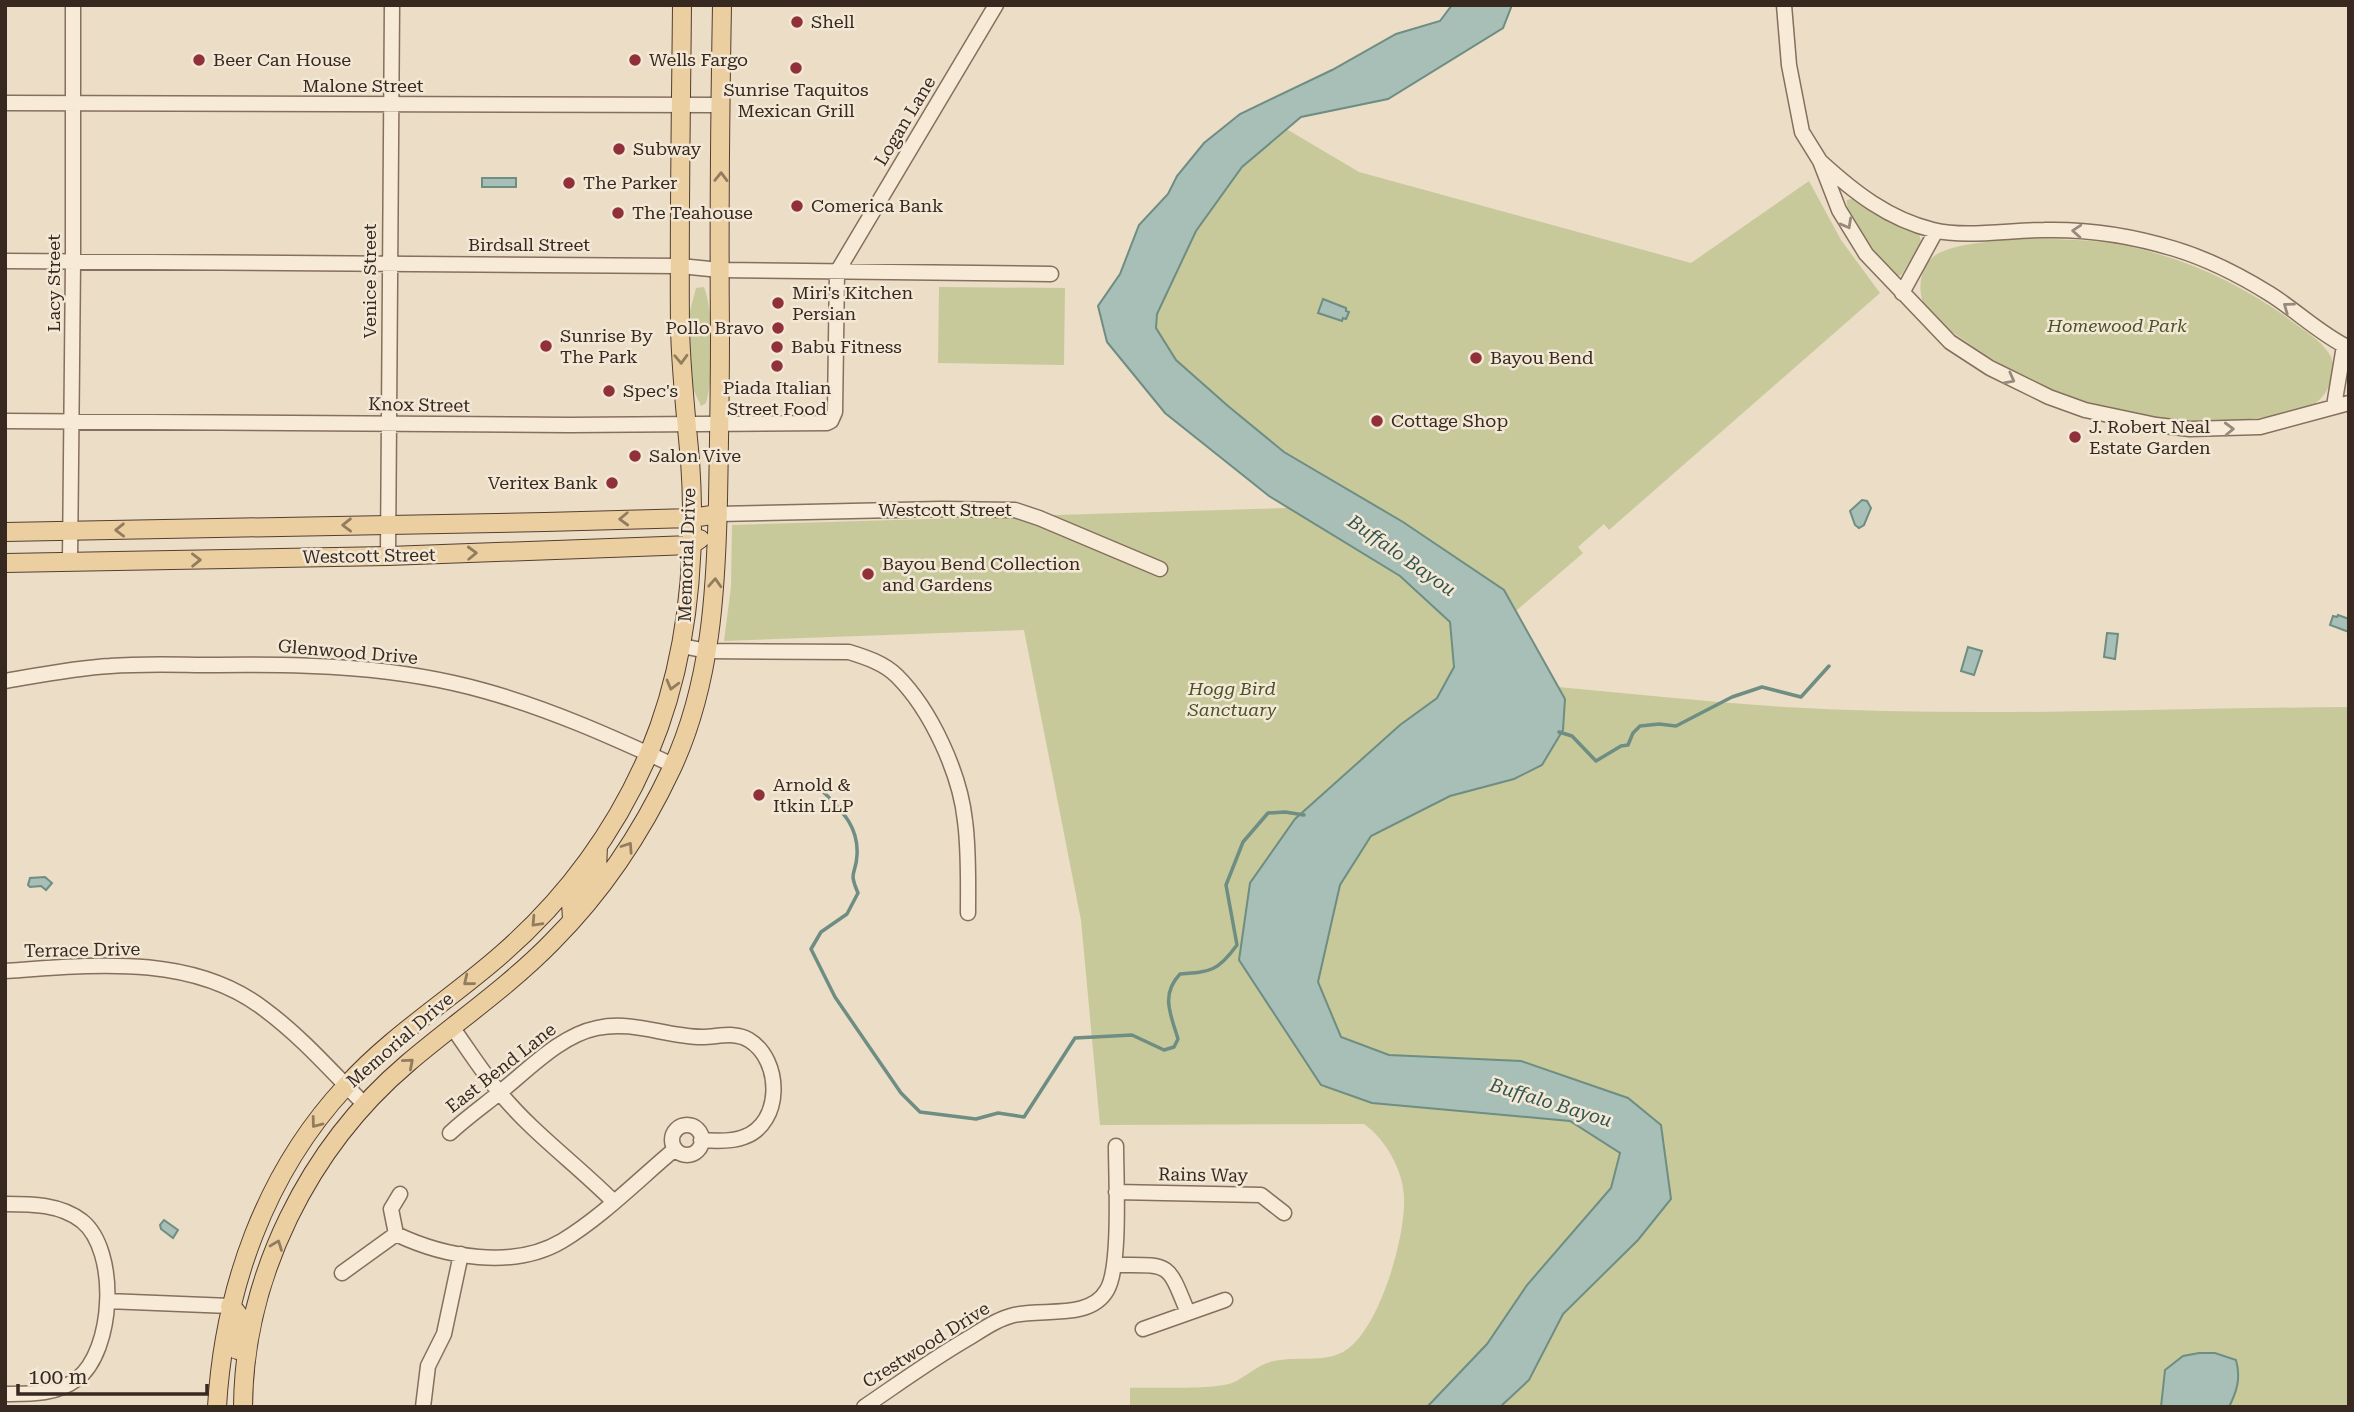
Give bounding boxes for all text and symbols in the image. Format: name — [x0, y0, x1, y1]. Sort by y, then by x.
place label: Shell — [811, 11, 855, 32]
marker: Shell — [789, 14, 805, 30]
place label: Beer Can House — [213, 49, 351, 70]
place label: Wells Fargo — [649, 49, 748, 70]
marker: Beer Can House — [191, 52, 207, 68]
marker: Wells Fargo — [627, 52, 643, 68]
marker: Sunrise Taquitos Mexican Grill — [788, 60, 804, 76]
street label: Logan Lane — [870, 72, 940, 169]
street label: Malone Street — [302, 75, 424, 96]
place label: Sunrise Taquitos Mexican Grill — [723, 79, 869, 121]
place label: Subway — [633, 138, 702, 159]
marker: Subway — [611, 141, 627, 157]
place label: The Parker — [583, 172, 678, 193]
one-way arrow — [713, 172, 728, 183]
marker: The Parker — [561, 175, 577, 191]
place label: Comerica Bank — [811, 195, 943, 216]
marker: Comerica Bank — [789, 198, 805, 214]
place label: The Teahouse — [632, 202, 753, 223]
marker: The Teahouse — [610, 205, 626, 221]
one-way arrow — [1839, 216, 1852, 229]
street label: Venice Street — [359, 223, 380, 338]
one-way arrow — [2071, 224, 2082, 239]
street label: Lacy Street — [43, 234, 64, 332]
street label: Birdsall Street — [468, 234, 590, 255]
place label: Miri's Kitchen Persian — [792, 282, 913, 324]
marker: Miri's Kitchen Persian — [770, 295, 786, 311]
one-way arrow — [2283, 303, 2296, 315]
park label: Homewood Park — [2046, 315, 2187, 336]
place label: Pollo Bravo — [665, 317, 764, 338]
marker: Pollo Bravo — [770, 320, 786, 336]
place label: Sunrise By The Park — [560, 325, 653, 367]
place label: Babu Fitness — [791, 336, 902, 357]
marker: Sunrise By The Park — [538, 338, 554, 354]
marker: Babu Fitness — [769, 339, 785, 355]
place label: Bayou Bend — [1490, 347, 1594, 368]
marker: Bayou Bend — [1468, 350, 1484, 366]
one-way arrow — [674, 353, 689, 364]
marker: Piada Italian Street Food — [769, 358, 785, 374]
one-way arrow — [2002, 370, 2015, 384]
place label: Piada Italian Street Food — [723, 377, 832, 419]
place label: Spec's — [623, 380, 678, 401]
marker: Spec's — [601, 383, 617, 399]
street label: Knox Street — [368, 393, 470, 416]
place label: Cottage Shop — [1391, 410, 1508, 431]
marker: Cottage Shop — [1369, 413, 1385, 429]
place label: J. Robert Neal Estate Garden — [2089, 416, 2211, 458]
one-way arrow — [2224, 421, 2235, 436]
marker: J. Robert Neal Estate Garden — [2067, 429, 2083, 445]
place label: Salon Vive — [649, 445, 741, 466]
marker: Salon Vive — [627, 448, 643, 464]
place label: Veritex Bank — [488, 472, 598, 493]
marker: Veritex Bank — [604, 475, 620, 491]
street label: Memorial Drive — [674, 487, 699, 622]
street label: Westcott Street — [878, 499, 1012, 520]
water label: Buffalo Bayou — [1343, 509, 1460, 601]
one-way arrow — [618, 512, 629, 527]
one-way arrow — [341, 517, 352, 532]
one-way arrow — [114, 522, 125, 537]
street label: Westcott Street — [302, 544, 436, 567]
one-way arrow — [468, 545, 478, 561]
one-way arrow — [191, 552, 202, 567]
place label: Bayou Bend Collection and Gardens — [882, 553, 1081, 595]
marker: Bayou Bend Collection and Gardens — [860, 566, 876, 582]
one-way arrow — [708, 577, 723, 588]
street label: Glenwood Drive — [277, 635, 419, 668]
park label: Hogg Bird Sanctuary — [1187, 678, 1277, 720]
one-way arrow — [666, 679, 681, 691]
place label: Arnold & Itkin LLP — [773, 774, 854, 816]
marker: Arnold & Itkin LLP — [751, 787, 767, 803]
one-way arrow — [620, 841, 633, 854]
one-way arrow — [531, 914, 544, 927]
street label: Terrace Drive — [24, 938, 140, 961]
one-way arrow — [463, 973, 476, 986]
street label: Memorial Drive — [342, 988, 457, 1092]
street label: East Bend Lane — [442, 1018, 560, 1117]
one-way arrow — [400, 1059, 413, 1071]
water label: Buffalo Bayou — [1486, 1073, 1615, 1132]
one-way arrow — [312, 1115, 325, 1128]
street label: Rains Way — [1158, 1163, 1249, 1186]
one-way arrow — [268, 1240, 282, 1252]
street label: Crestwood Drive — [859, 1297, 993, 1392]
scale bar — [18, 1352, 206, 1396]
text: 100 m — [28, 1365, 88, 1389]

